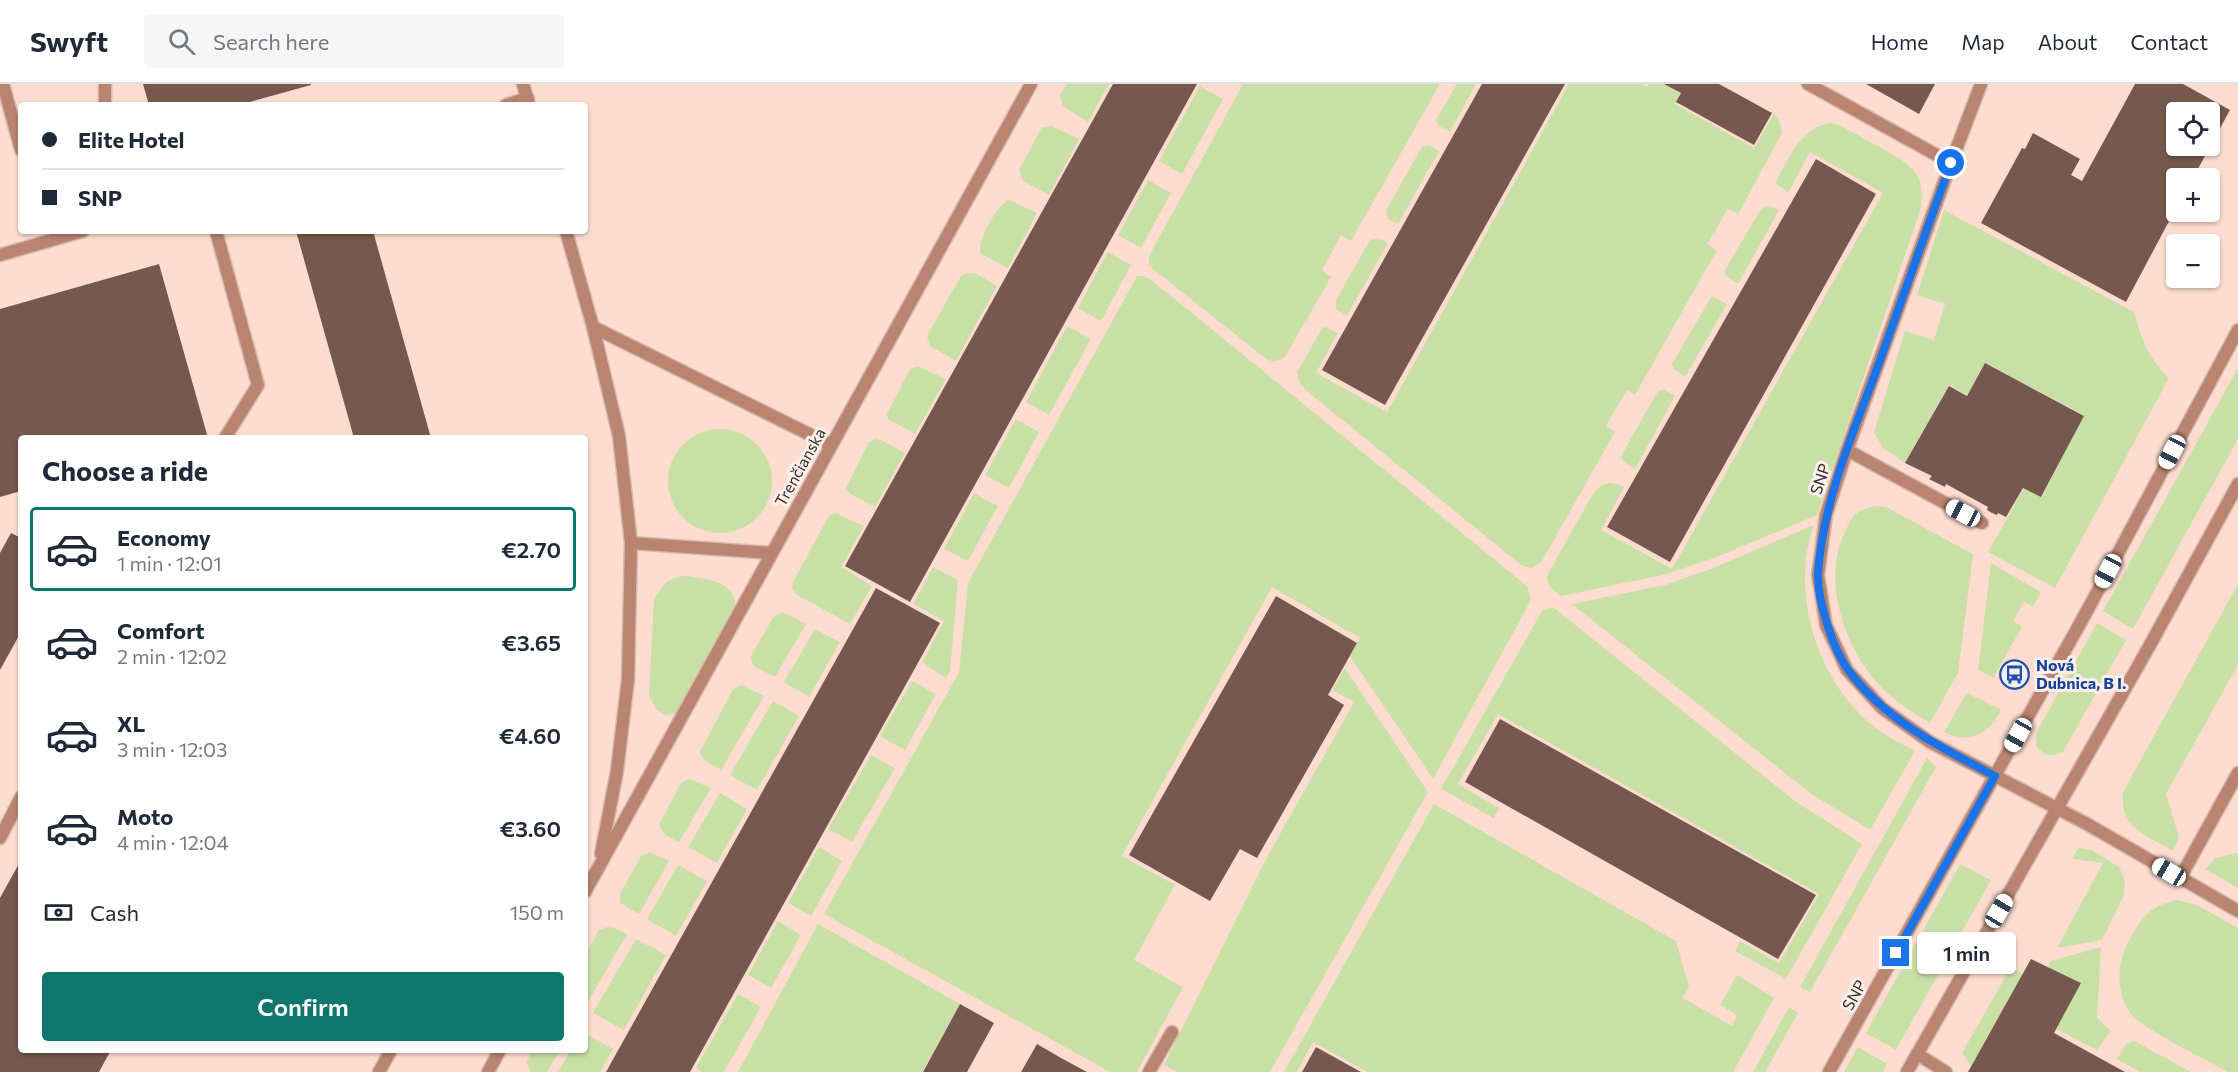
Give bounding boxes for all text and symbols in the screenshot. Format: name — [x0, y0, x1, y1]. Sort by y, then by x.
search box — [144, 14, 564, 68]
text: Swyft — [30, 24, 108, 58]
icon: search — [165, 25, 198, 58]
text: Search here — [213, 28, 329, 55]
text: Home — [1871, 29, 1928, 54]
text: Map — [1961, 29, 2005, 54]
text: About — [2038, 29, 2097, 54]
text: Contact — [2130, 29, 2208, 54]
map controls — [2166, 102, 2220, 288]
button: locate — [2166, 102, 2220, 156]
text: Elite Hotel — [78, 126, 185, 153]
route start — [1937, 149, 1964, 176]
button: + — [2166, 168, 2220, 222]
text: SNP — [78, 184, 122, 211]
button: − — [2166, 234, 2220, 288]
street label: Trenčianska — [770, 424, 829, 509]
car — [2156, 432, 2188, 472]
text: Choose a ride — [42, 454, 208, 487]
street label: SNP — [1806, 461, 1833, 497]
car — [1943, 497, 1983, 529]
icon: car — [45, 522, 99, 576]
text: Economy — [117, 524, 211, 551]
text: €2.70 — [501, 536, 561, 563]
text: 1 min · 12:01 — [117, 551, 222, 575]
car — [2092, 551, 2124, 591]
icon: car — [45, 615, 99, 669]
text: Comfort — [117, 617, 205, 644]
text: €3.65 — [502, 629, 561, 656]
text: 2 min · 12:02 — [117, 644, 227, 668]
place label: Nová Dubnica, B I. — [2036, 655, 2126, 692]
bus stop icon: Nová Dubnica, B I. — [1999, 658, 2031, 690]
icon: car — [45, 708, 99, 762]
text: XL — [117, 710, 145, 737]
car — [2001, 715, 2035, 755]
text: €4.60 — [499, 722, 561, 749]
text: 3 min · 12:03 — [117, 737, 227, 761]
icon: car — [45, 801, 99, 855]
text: Moto — [117, 803, 173, 830]
text: €3.60 — [500, 815, 561, 842]
text: 4 min · 12:04 — [117, 830, 229, 854]
car — [2149, 855, 2189, 889]
car — [1982, 891, 2016, 931]
icon: cash — [42, 896, 75, 929]
text: Cash — [90, 899, 139, 926]
text: 150 m — [510, 900, 564, 924]
callout: 1 min — [1917, 932, 2016, 974]
route end — [1882, 939, 1909, 966]
text: 1 min — [1943, 941, 1990, 965]
button: Confirm — [42, 972, 564, 1041]
street label: SNP — [1838, 976, 1870, 1013]

